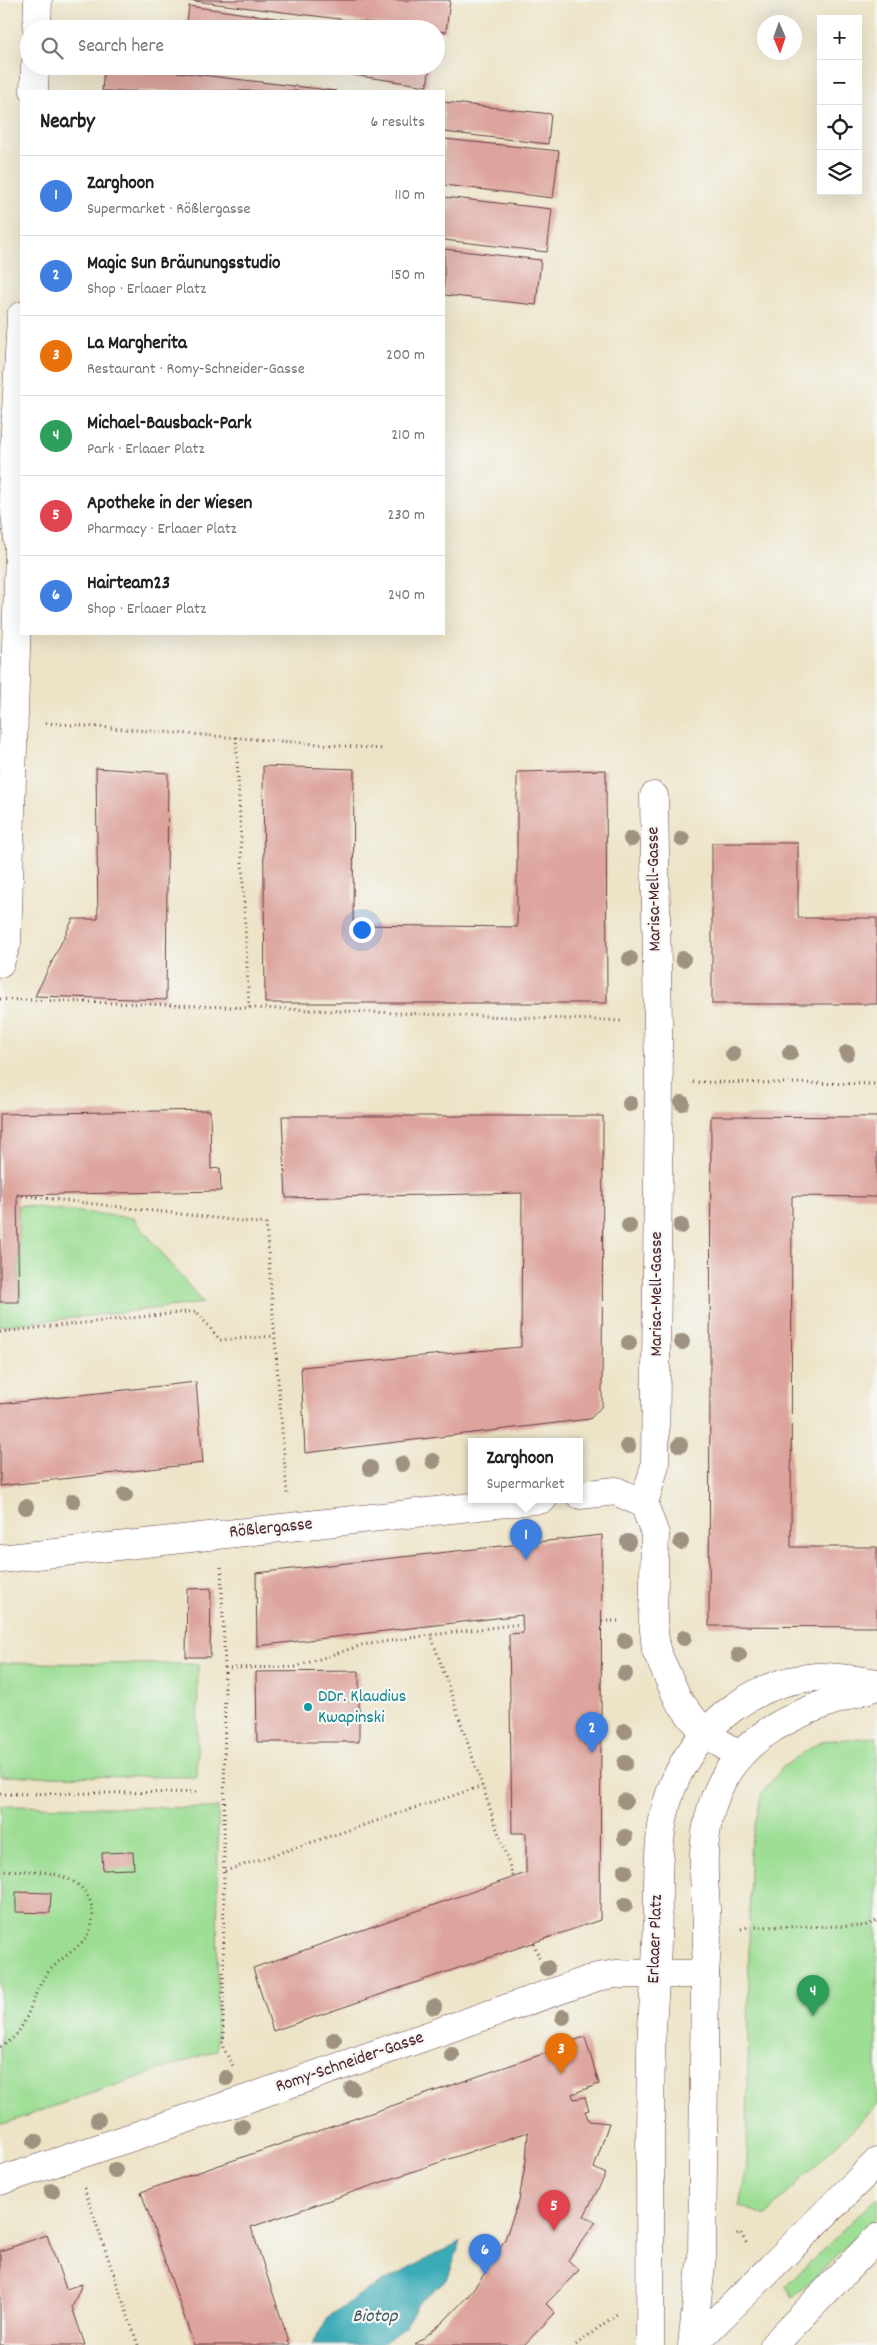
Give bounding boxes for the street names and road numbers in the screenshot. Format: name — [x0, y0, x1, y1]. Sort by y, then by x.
street label: Marisa-Mell-Gasse — [641, 826, 669, 952]
street label: Marisa-Mell-Gasse — [645, 1231, 670, 1356]
street label: Rößlergasse — [228, 1512, 314, 1546]
street label: Erlaaer Platz — [642, 1894, 670, 1984]
street label: Romy-Schneider-Gasse — [272, 2026, 428, 2100]

